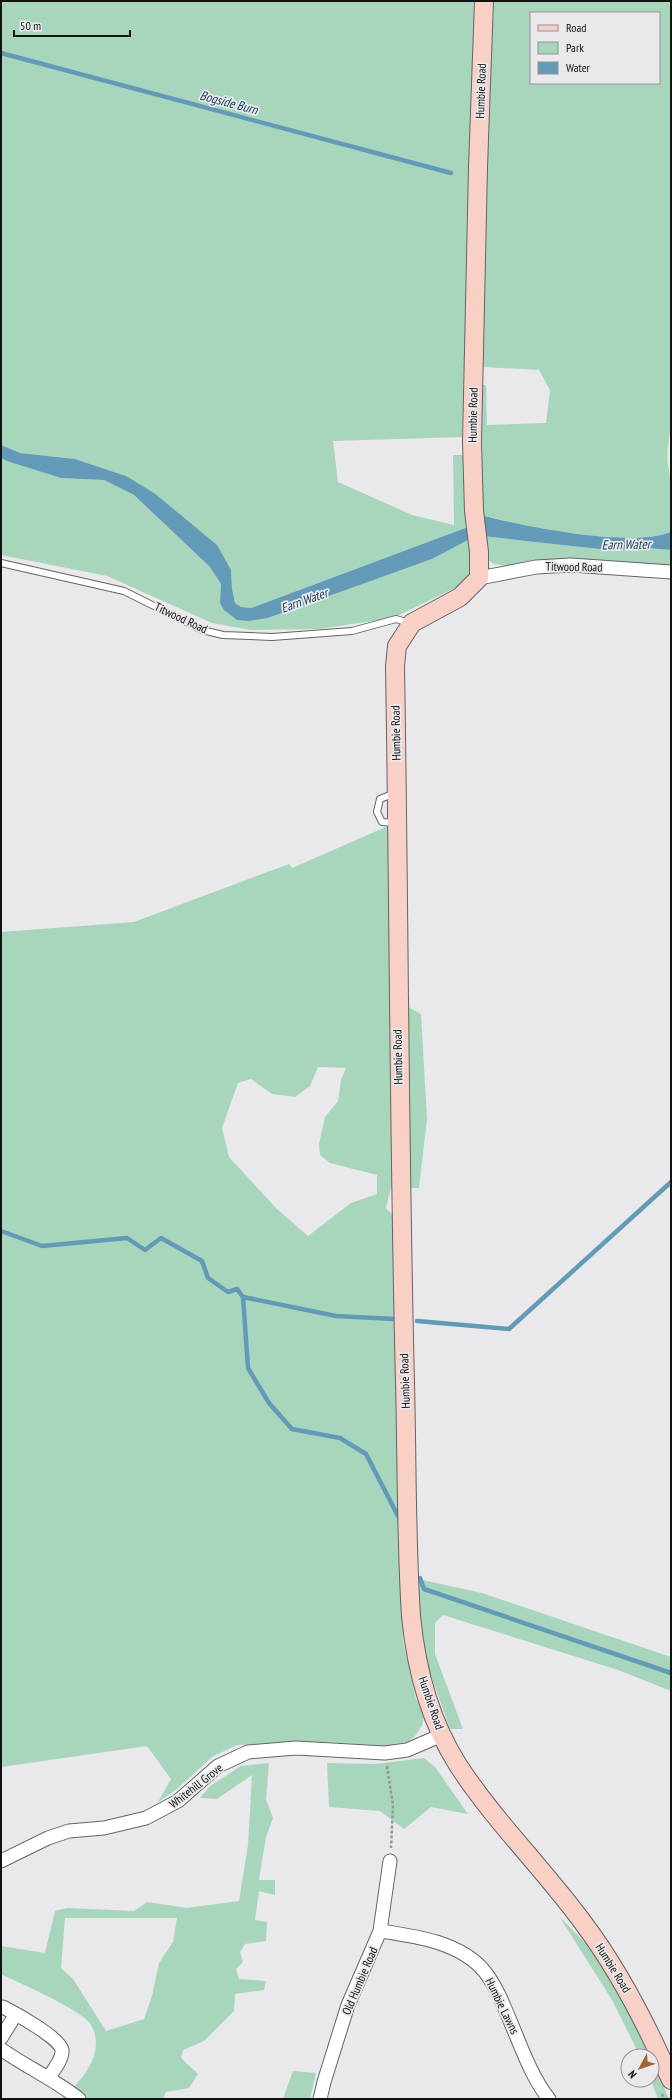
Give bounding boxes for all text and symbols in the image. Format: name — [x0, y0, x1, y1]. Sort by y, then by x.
scale bar — [14, 12, 130, 38]
legend — [530, 12, 660, 84]
text: 50 m — [20, 18, 41, 33]
text: Road — [566, 20, 586, 35]
text: Park — [566, 40, 584, 55]
text: Water — [566, 60, 591, 75]
street label: Humbie Road — [472, 63, 489, 119]
water label: Bogside Burn — [198, 87, 261, 119]
street label: Humbie Road — [465, 387, 480, 443]
water label: Earn Water — [602, 536, 653, 553]
street label: Titwood Road — [545, 559, 603, 574]
water label: Earn Water — [278, 583, 332, 617]
street label: Titwood Road — [152, 599, 210, 636]
street label: Humbie Road — [388, 705, 403, 761]
street label: Humbie Road — [390, 1029, 405, 1085]
street label: Humbie Road — [396, 1353, 413, 1409]
street label: Humbie Road — [415, 1674, 448, 1731]
street label: Whitehill Grove — [166, 1760, 226, 1811]
street label: Humbie Road — [592, 1940, 634, 1995]
street label: Old Humbie Road — [338, 1945, 381, 2017]
street label: Humbie Lawns — [482, 1975, 523, 2036]
north arrow — [620, 2048, 660, 2088]
text: N — [625, 2068, 640, 2081]

